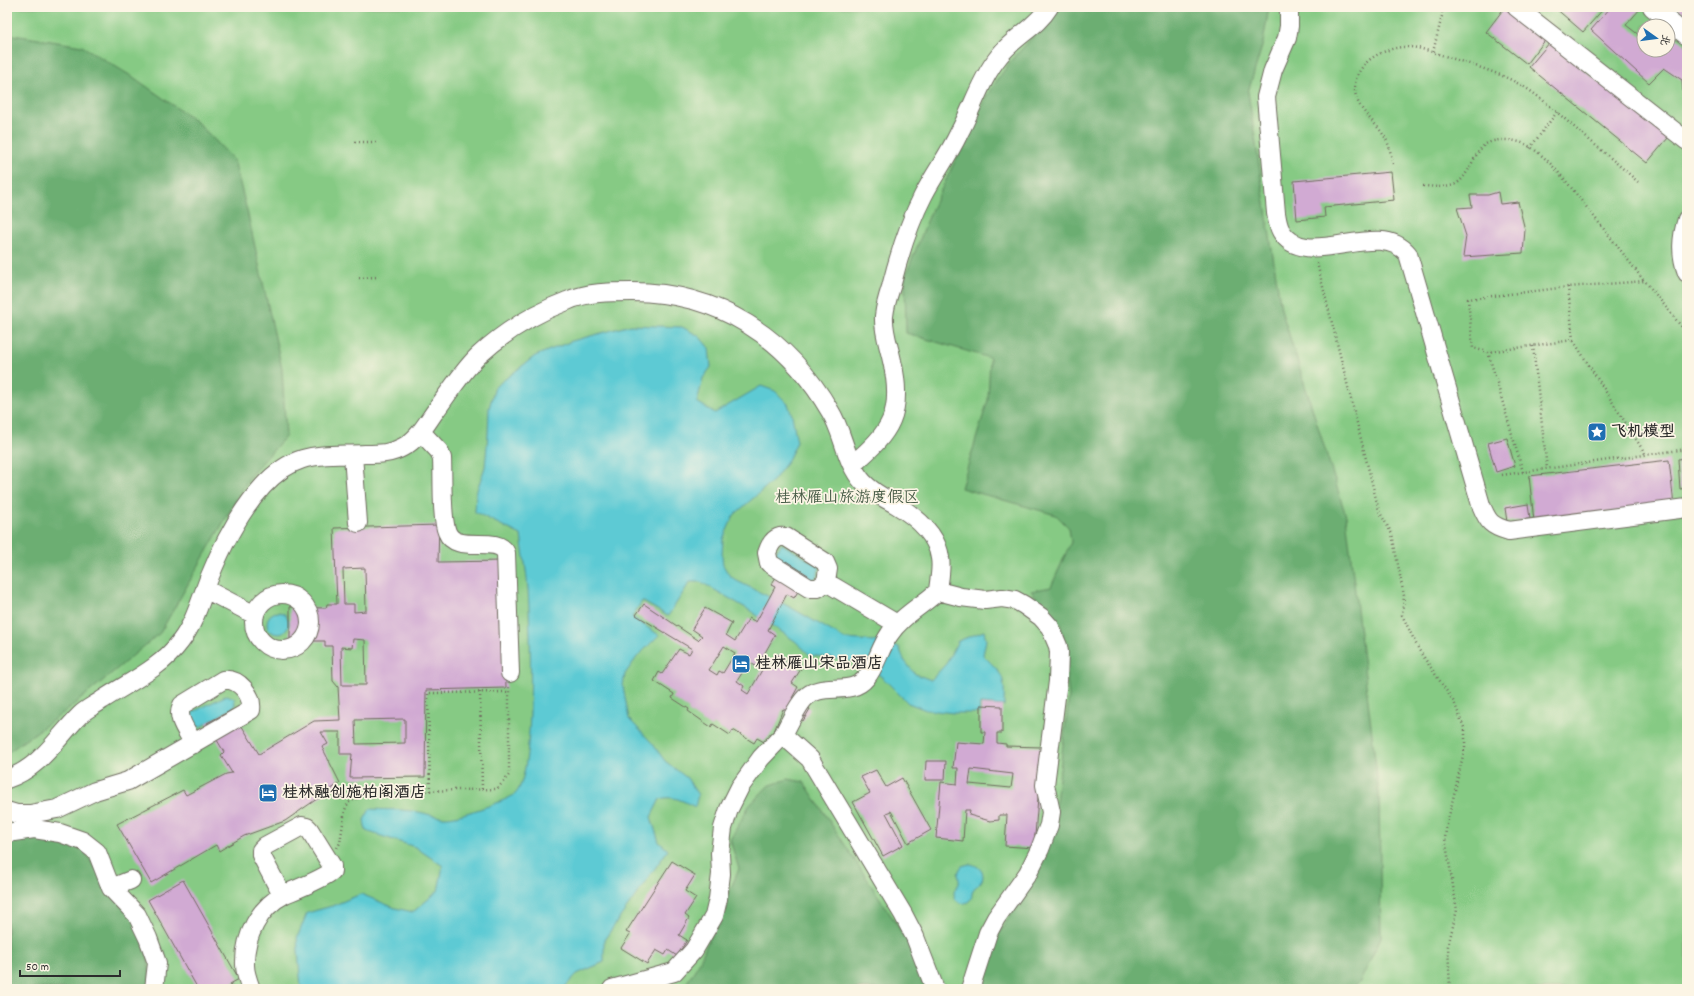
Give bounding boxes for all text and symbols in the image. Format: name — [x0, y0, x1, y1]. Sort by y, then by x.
north arrow — [1636, 18, 1676, 58]
text: 北 — [1655, 33, 1673, 47]
place icon: 飞机模型 — [1586, 421, 1608, 443]
place label: 飞机模型 — [1611, 421, 1675, 444]
park label: 桂林雁山旅游度假区 — [775, 487, 919, 510]
hotel icon: 桂林雁山宋品酒店 — [730, 653, 752, 675]
place label: 桂林雁山宋品酒店 — [755, 653, 883, 676]
hotel icon: 桂林融创施柏阁酒店 — [257, 782, 279, 804]
place label: 桂林融创施柏阁酒店 — [282, 782, 426, 805]
scale bar — [20, 952, 120, 978]
text: 50 m — [26, 959, 49, 976]

